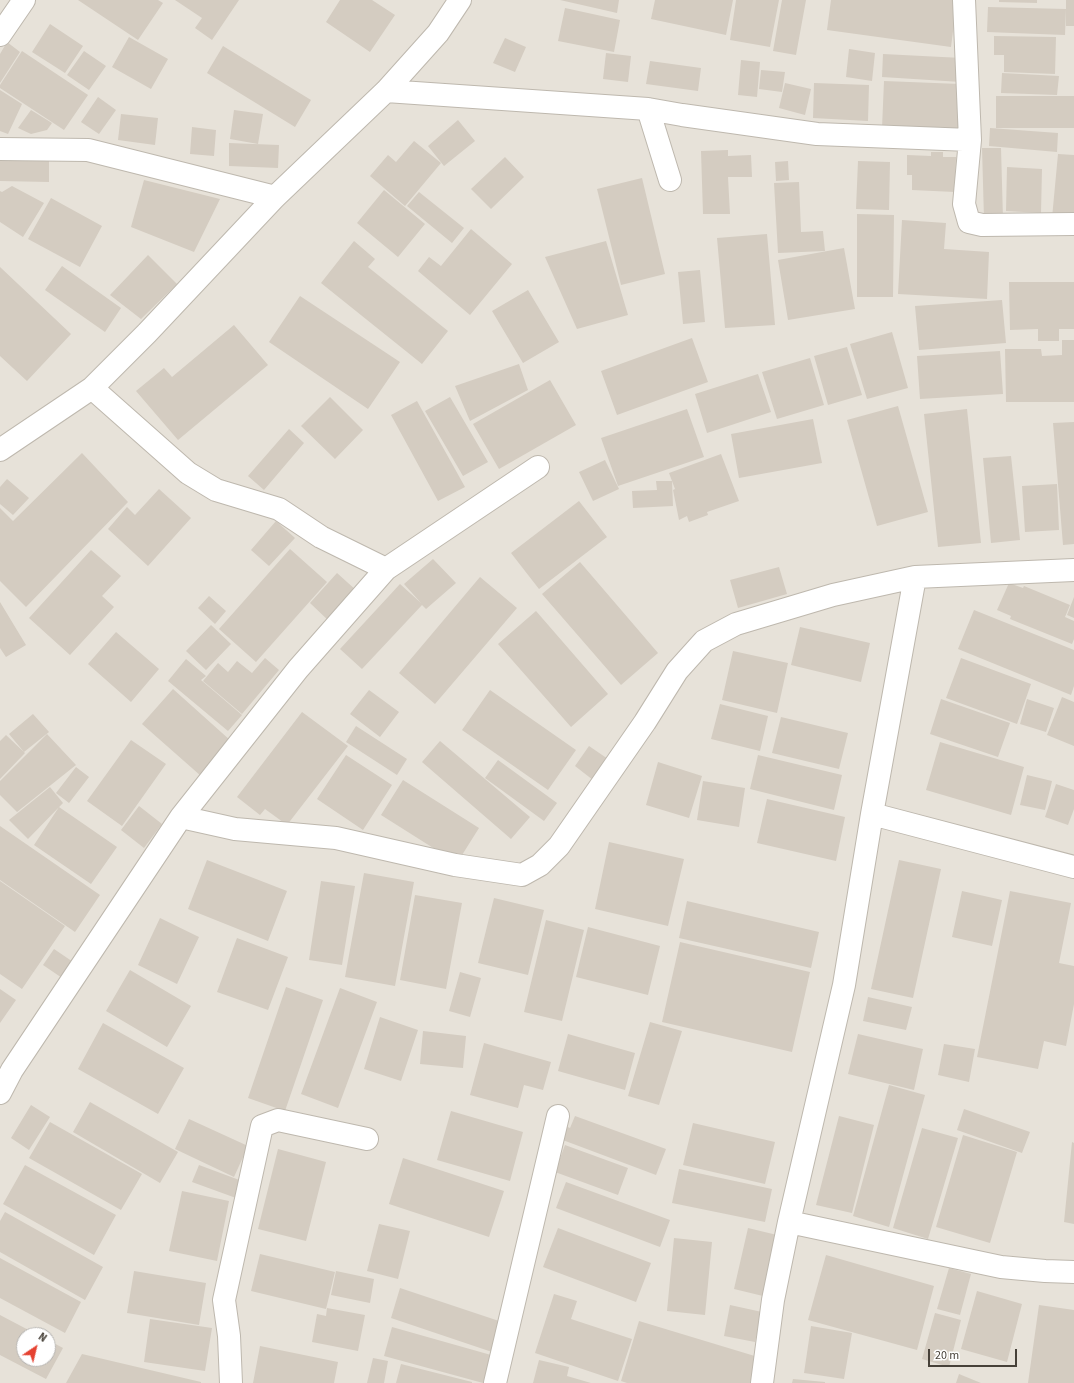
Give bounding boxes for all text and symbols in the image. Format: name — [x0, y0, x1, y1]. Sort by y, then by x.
north arrow — [16, 1327, 56, 1367]
text: N — [35, 1329, 50, 1346]
scale bar — [930, 1341, 1019, 1367]
text: 20 m — [935, 1347, 959, 1364]

